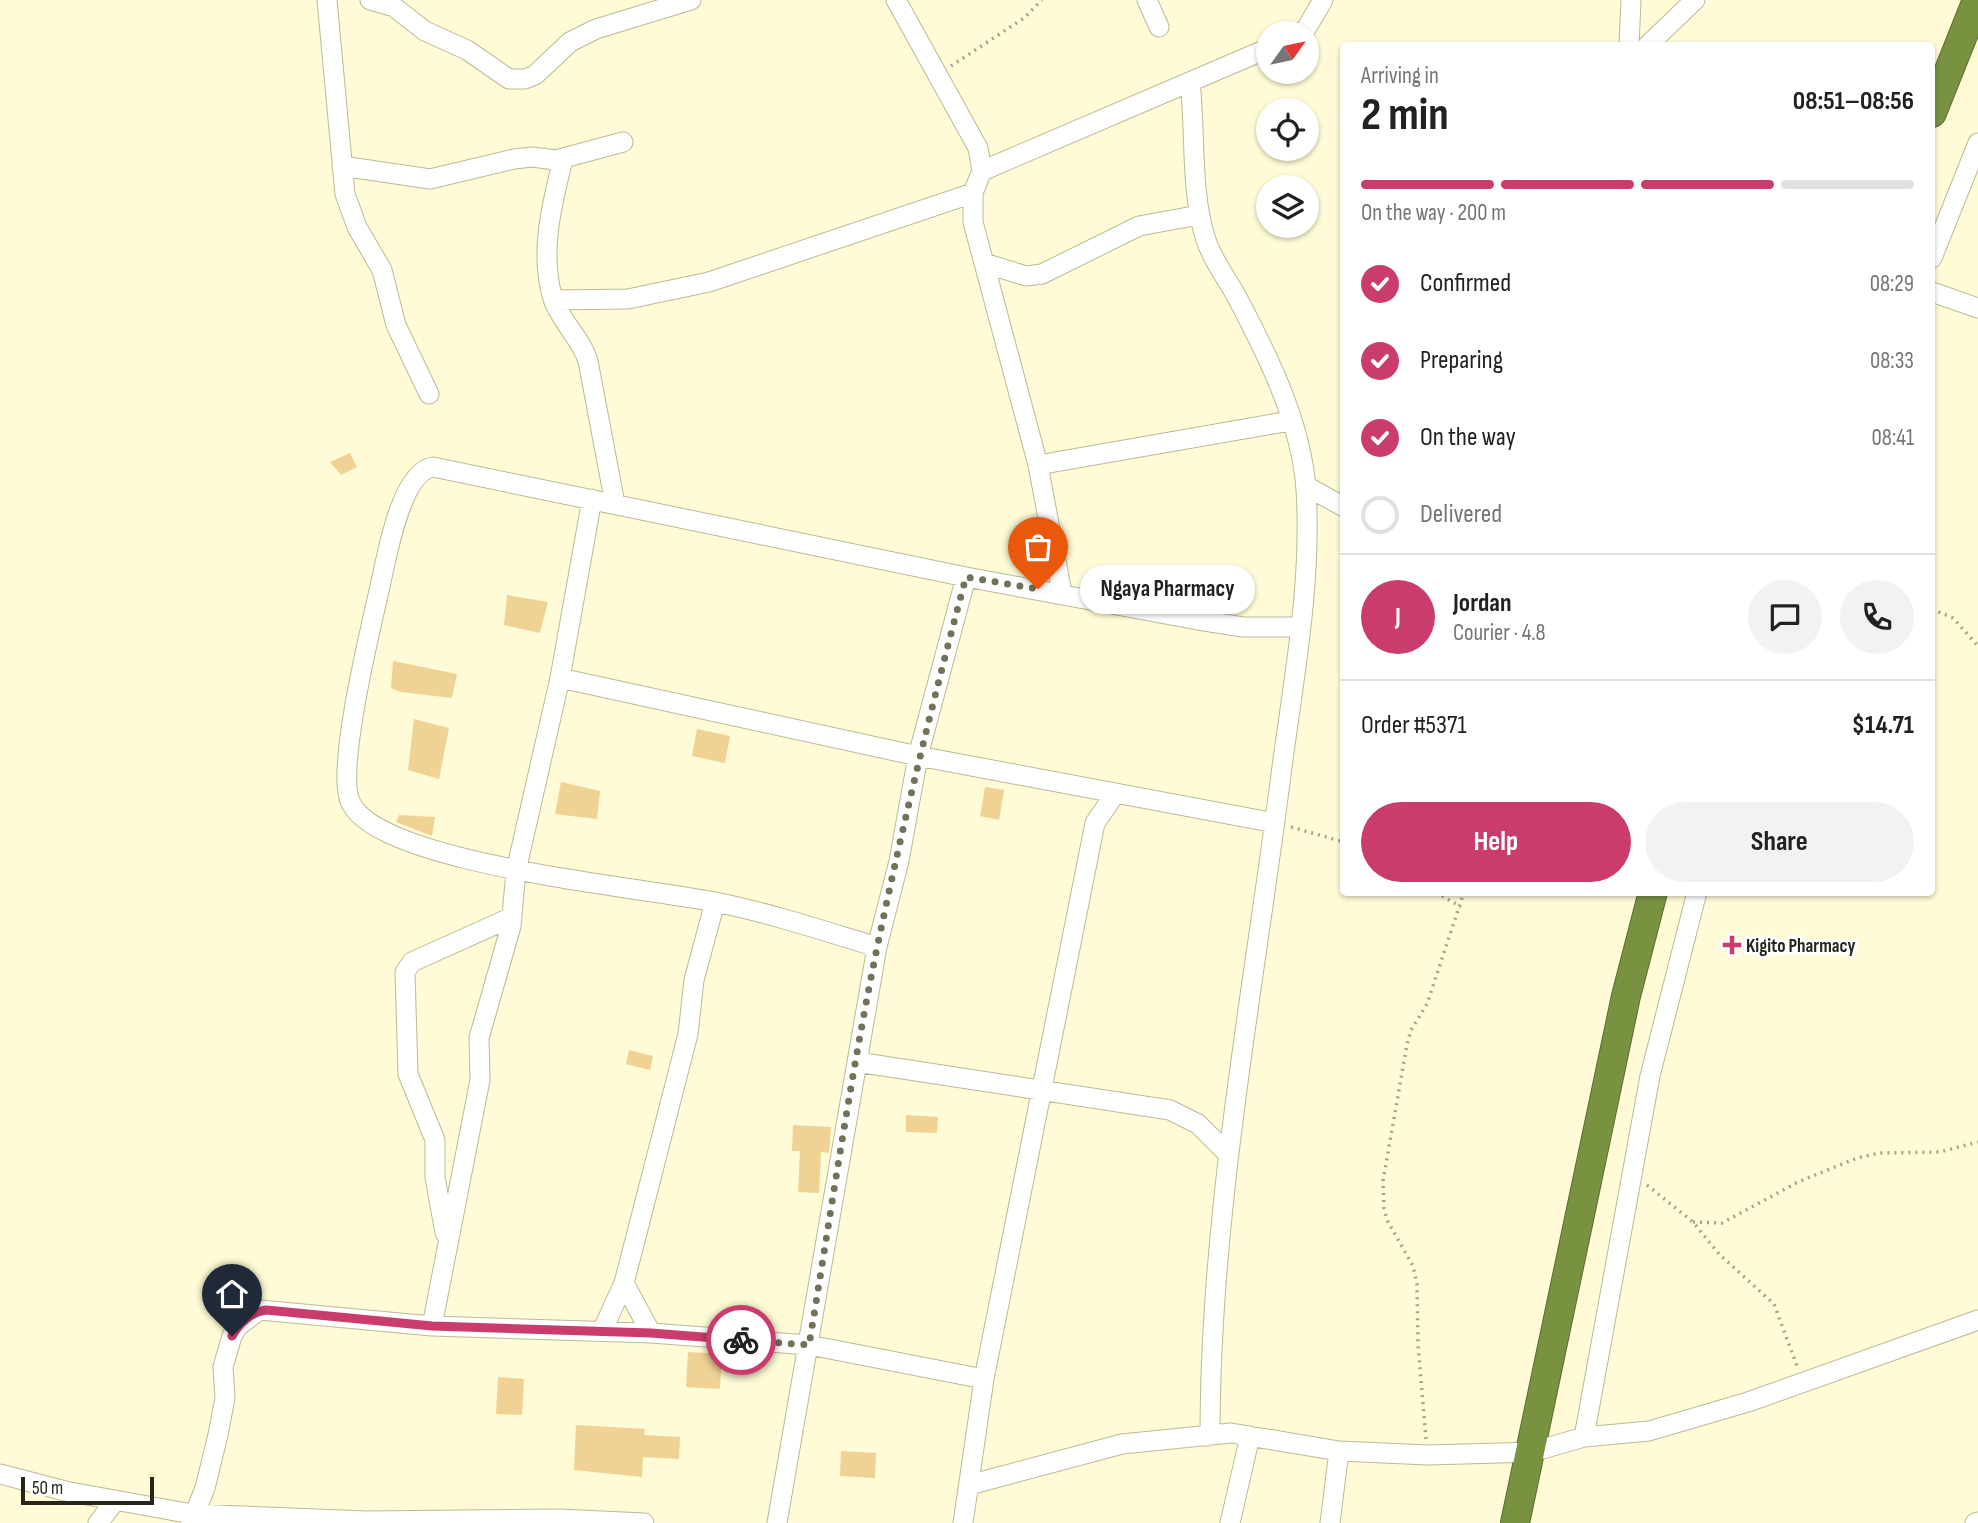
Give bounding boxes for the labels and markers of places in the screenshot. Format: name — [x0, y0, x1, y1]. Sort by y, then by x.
pin — [1008, 517, 1068, 589]
callout: Ngaya Pharmacy — [1080, 564, 1255, 614]
place label: Kigito Pharmacy — [1746, 935, 1856, 958]
marker: Kigito Pharmacy — [1724, 937, 1740, 953]
pin — [202, 1264, 262, 1336]

